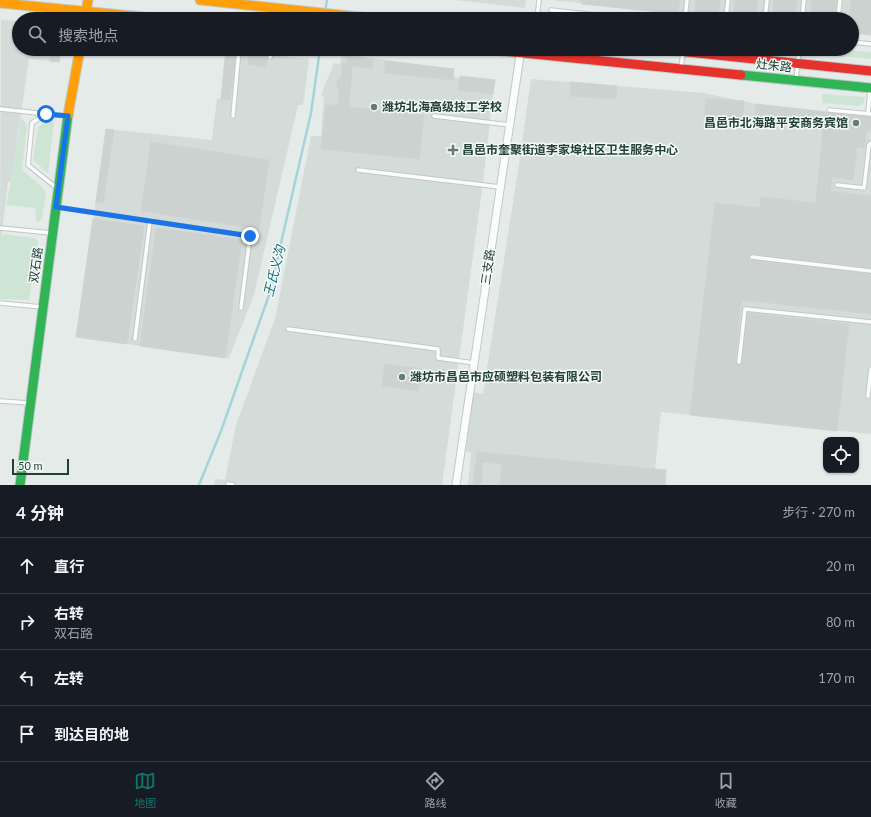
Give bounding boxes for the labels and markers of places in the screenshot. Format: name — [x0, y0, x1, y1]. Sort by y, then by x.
place label: 潍坊北海高级技工学校 — [382, 99, 502, 114]
marker: 潍坊北海高级技工学校 — [369, 102, 379, 112]
place label: 昌邑市北海路平安商务宾馆 — [704, 115, 848, 130]
marker: 昌邑市北海路平安商务宾馆 — [851, 118, 861, 128]
place label: 昌邑市奎聚街道李家埠社区卫生服务中心 — [462, 142, 678, 157]
marker: 昌邑市奎聚街道李家埠社区卫生服务中心 — [447, 144, 459, 156]
place label: 潍坊市昌邑市应硕塑料包装有限公司 — [410, 369, 602, 384]
marker: 潍坊市昌邑市应硕塑料包装有限公司 — [397, 372, 407, 382]

